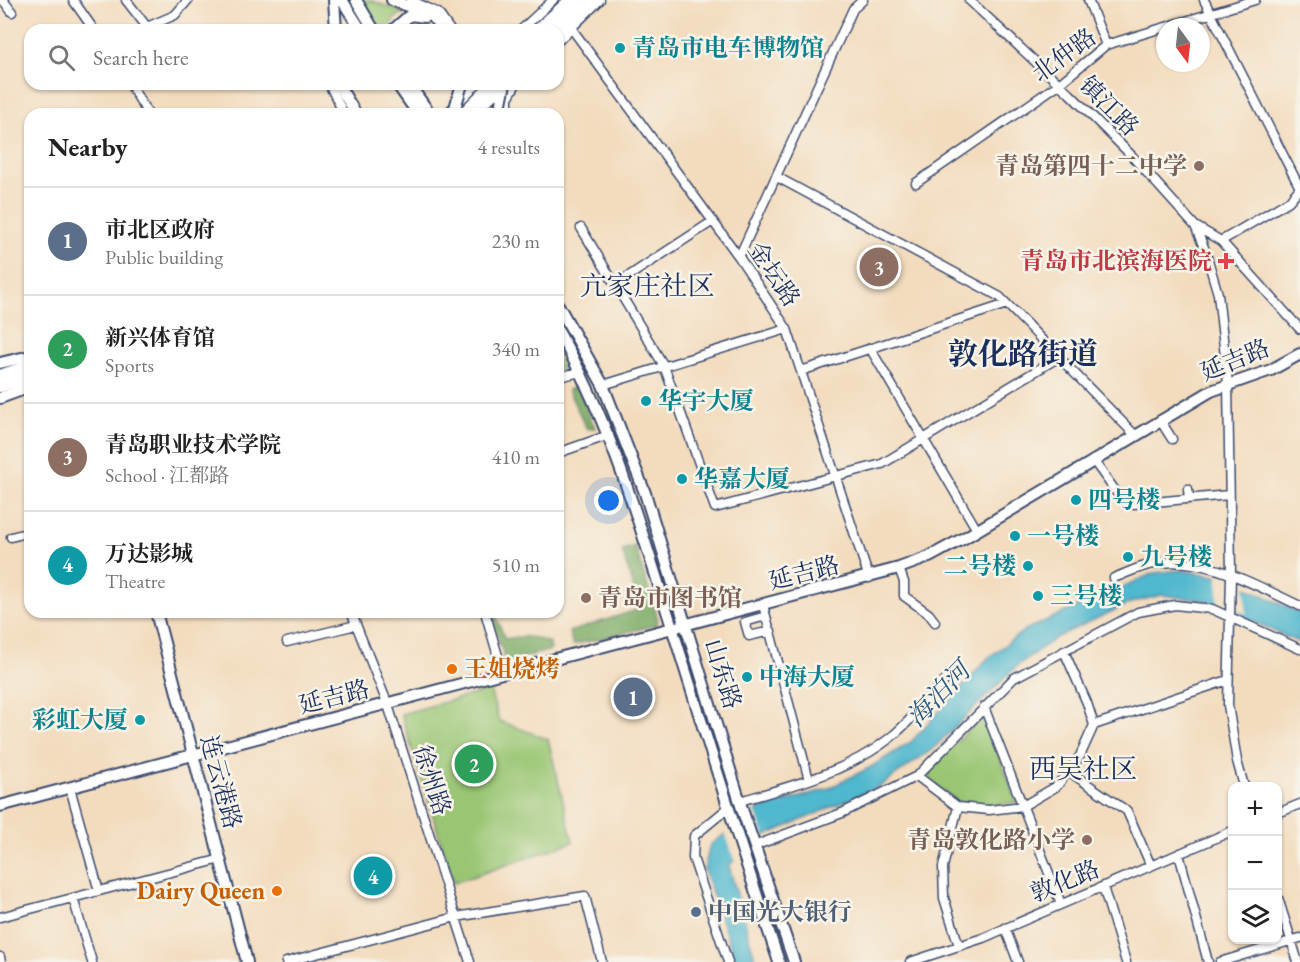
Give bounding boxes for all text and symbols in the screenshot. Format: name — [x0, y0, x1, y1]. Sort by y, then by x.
north arrow — [1156, 18, 1210, 72]
street label: 北仲路 — [1025, 21, 1102, 88]
search box — [24, 24, 564, 90]
place label: 青岛市电车博物馆 — [632, 32, 824, 63]
icon: search — [45, 41, 78, 74]
marker: 青岛市电车博物馆 — [613, 41, 627, 55]
text: Search here — [93, 43, 188, 72]
street label: 镇江路 — [1073, 69, 1146, 142]
text: Nearby — [48, 130, 128, 164]
text: 4 results — [477, 134, 540, 160]
place label: 青岛第四十二中学 — [995, 150, 1187, 181]
marker: 青岛第四十二中学 — [1192, 159, 1206, 173]
text: 市北区政府 — [105, 215, 215, 244]
text: 1 — [62, 228, 73, 254]
text: 230 m — [492, 228, 540, 254]
street label: 金坛路 — [741, 235, 807, 312]
text: Public building — [105, 244, 223, 270]
pin: 3 — [860, 244, 898, 290]
place label: 青岛市北滨海医院 — [1020, 245, 1212, 276]
marker: 青岛市北滨海医院 — [1217, 252, 1235, 270]
district label: 亢家庄社区 — [580, 268, 715, 303]
text: 新兴体育馆 — [105, 323, 215, 352]
street label: 延吉路 — [1196, 332, 1274, 387]
district label: 敦化路街道 — [948, 334, 1098, 373]
text: 2 — [62, 336, 73, 362]
text: 340 m — [492, 336, 540, 362]
text: Sports — [105, 352, 154, 378]
place label: 华宇大厦 — [658, 385, 754, 416]
marker: 华宇大厦 — [639, 394, 653, 408]
text: 青岛职业技术学院 — [105, 430, 281, 459]
text: 3 — [62, 444, 73, 470]
text: 410 m — [492, 444, 540, 470]
text: School · 江都路 — [105, 462, 229, 488]
place label: 华嘉大厦 — [694, 463, 790, 494]
marker: 华嘉大厦 — [675, 472, 689, 486]
place label: 四号楼 — [1088, 484, 1160, 515]
your location — [594, 486, 623, 515]
marker: 四号楼 — [1069, 493, 1083, 507]
place label: 一号楼 — [1027, 520, 1099, 551]
marker: 一号楼 — [1008, 529, 1022, 543]
text: 万达影城 — [105, 539, 193, 568]
place label: 九号楼 — [1140, 541, 1212, 572]
street label: 延吉路 — [765, 549, 843, 596]
place label: 二号楼 — [944, 550, 1016, 581]
marker: 九号楼 — [1121, 550, 1135, 564]
text: 4 — [62, 552, 73, 578]
text: 510 m — [492, 552, 540, 578]
marker: 二号楼 — [1021, 559, 1035, 573]
text: Theatre — [105, 568, 165, 594]
place label: 三号楼 — [1050, 580, 1122, 611]
place label: 青岛市图书馆 — [598, 582, 742, 613]
marker: 三号楼 — [1031, 589, 1045, 603]
marker: 青岛市图书馆 — [579, 591, 593, 605]
street label: 山东路 — [698, 635, 749, 713]
water label: 海泊河 — [899, 651, 980, 734]
place label: 王姐烧烤 — [464, 653, 560, 684]
place label: 中海大厦 — [759, 661, 855, 692]
marker: 王姐烧烤 — [445, 662, 459, 676]
marker: 中海大厦 — [740, 670, 754, 684]
street label: 延吉路 — [295, 673, 373, 720]
pin: 1 — [614, 674, 652, 720]
place label: 彩虹大厦 — [32, 704, 128, 735]
marker: 彩虹大厦 — [133, 713, 147, 727]
street label: 连云港路 — [194, 731, 249, 832]
street label: 徐州路 — [407, 741, 458, 819]
pin: 2 — [454, 742, 494, 786]
district label: 西吴社区 — [1029, 751, 1137, 786]
map controls — [1228, 782, 1282, 944]
button: + — [1228, 782, 1282, 836]
place label: 青岛敦化路小学 — [907, 824, 1075, 855]
marker: 青岛敦化路小学 — [1080, 833, 1094, 847]
button: − — [1228, 836, 1282, 890]
street label: 敦化路 — [1026, 853, 1104, 908]
pin: 4 — [354, 854, 392, 898]
place label: Dairy Queen — [137, 875, 265, 907]
marker: Dairy Queen — [270, 884, 284, 898]
button: layers — [1228, 890, 1282, 944]
place label: 中国光大银行 — [708, 896, 852, 927]
marker: 中国光大银行 — [689, 905, 703, 919]

